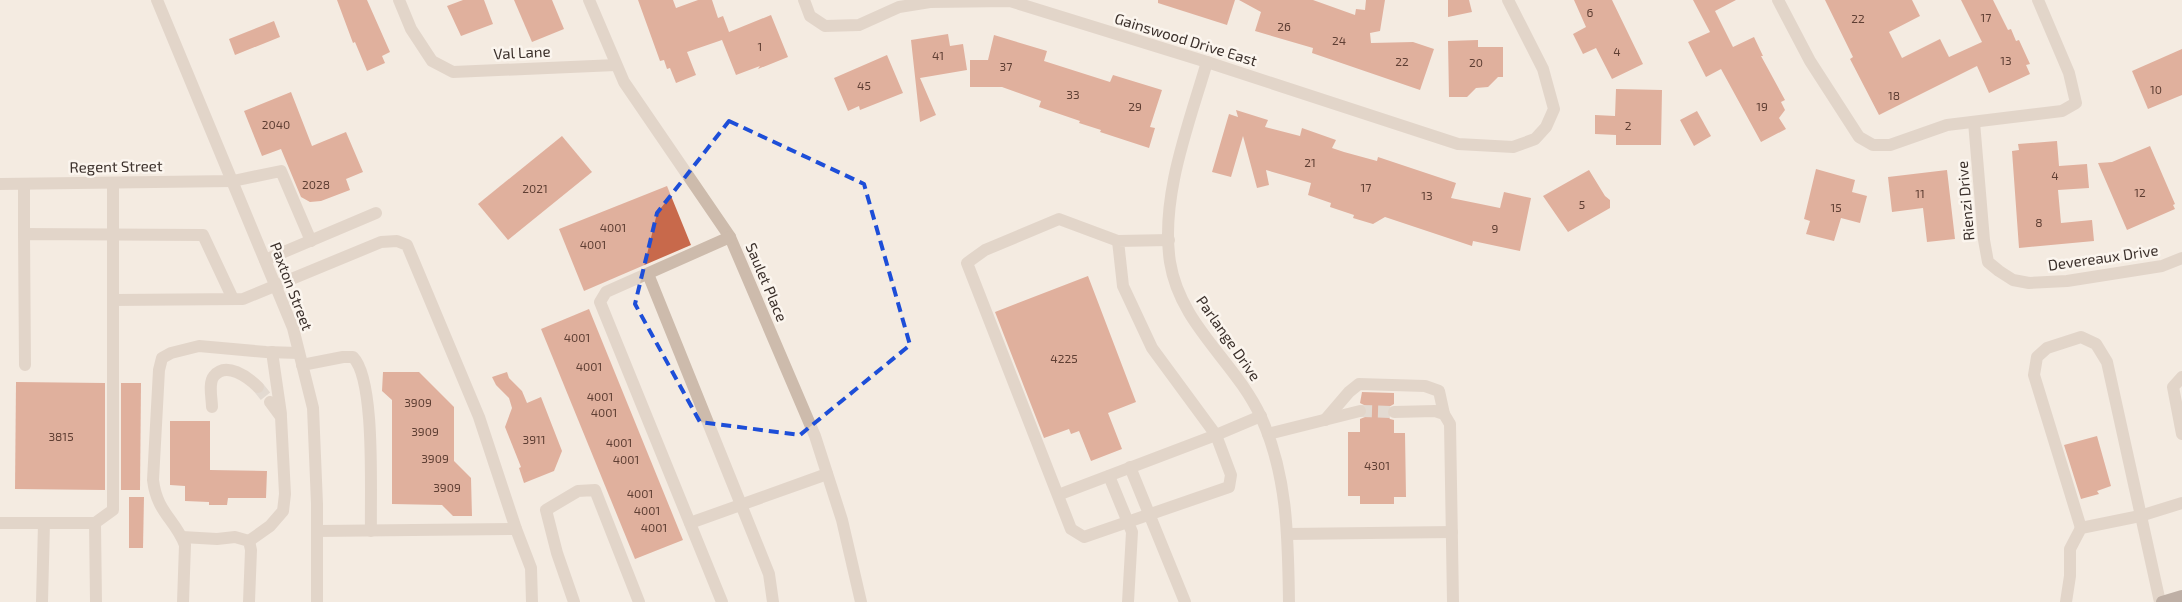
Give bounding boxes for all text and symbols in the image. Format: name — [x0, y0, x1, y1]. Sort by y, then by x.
house number: 6 — [1587, 5, 1594, 19]
street label: Gainswood Drive East — [1113, 9, 1260, 69]
house number: 17 — [1981, 10, 1991, 24]
house number: 22 — [1851, 11, 1865, 25]
house number: 26 — [1277, 19, 1291, 33]
house number: 24 — [1332, 33, 1346, 47]
house number: 1 — [758, 39, 762, 53]
street label: Val Lane — [493, 42, 551, 62]
house number: 4 — [1613, 44, 1621, 58]
house number: 41 — [932, 48, 944, 62]
house number: 13 — [2000, 53, 2012, 67]
house number: 22 — [1395, 54, 1409, 68]
house number: 20 — [1469, 55, 1483, 69]
house number: 37 — [1000, 59, 1012, 73]
house number: 45 — [857, 78, 871, 92]
house number: 10 — [2150, 82, 2162, 96]
house number: 33 — [1066, 87, 1080, 101]
house number: 18 — [1888, 88, 1900, 102]
house number: 29 — [1128, 99, 1142, 113]
house number: 19 — [1756, 99, 1768, 113]
house number: 2040 — [262, 117, 290, 131]
house number: 2 — [1625, 118, 1632, 132]
house number: 21 — [1304, 155, 1316, 169]
street label: Regent Street — [69, 156, 163, 176]
street label: Rienzi Drive — [1953, 160, 1977, 242]
house number: 4 — [2051, 168, 2059, 182]
house number: 2028 — [302, 177, 330, 191]
house number: 17 — [1361, 180, 1371, 194]
house number: 2021 — [522, 181, 548, 195]
house number: 12 — [2134, 185, 2146, 199]
house number: 11 — [1915, 186, 1925, 200]
house number: 13 — [1421, 188, 1433, 202]
house number: 5 — [1579, 197, 1585, 211]
house number: 15 — [1830, 200, 1842, 214]
house number: 8 — [2035, 215, 2043, 229]
house number: 4001 — [600, 220, 626, 234]
house number: 9 — [1492, 221, 1499, 235]
house number: 4001 — [580, 237, 606, 251]
street label: Paxton Street — [267, 239, 317, 333]
street label: Saulet Place — [742, 240, 792, 324]
street label: Devereaux Drive — [2047, 240, 2159, 274]
street label: Parlange Drive — [1193, 292, 1265, 384]
house number: 4001 — [564, 330, 590, 344]
house number: 4225 — [1050, 351, 1078, 365]
house number: 4001 — [576, 359, 602, 373]
house number: 4001 — [587, 389, 613, 403]
house number: 3909 — [404, 395, 432, 409]
house number: 4001 — [591, 405, 617, 419]
house number: 3909 — [411, 424, 439, 438]
house number: 3815 — [48, 429, 74, 443]
house number: 3911 — [522, 432, 546, 446]
house number: 4001 — [606, 435, 632, 449]
house number: 3909 — [421, 451, 449, 465]
house number: 4001 — [613, 452, 639, 466]
house number: 4301 — [1364, 458, 1390, 472]
house number: 3909 — [433, 480, 461, 494]
house number: 4001 — [627, 486, 653, 500]
house number: 4001 — [634, 503, 660, 517]
house number: 4001 — [641, 520, 667, 534]

